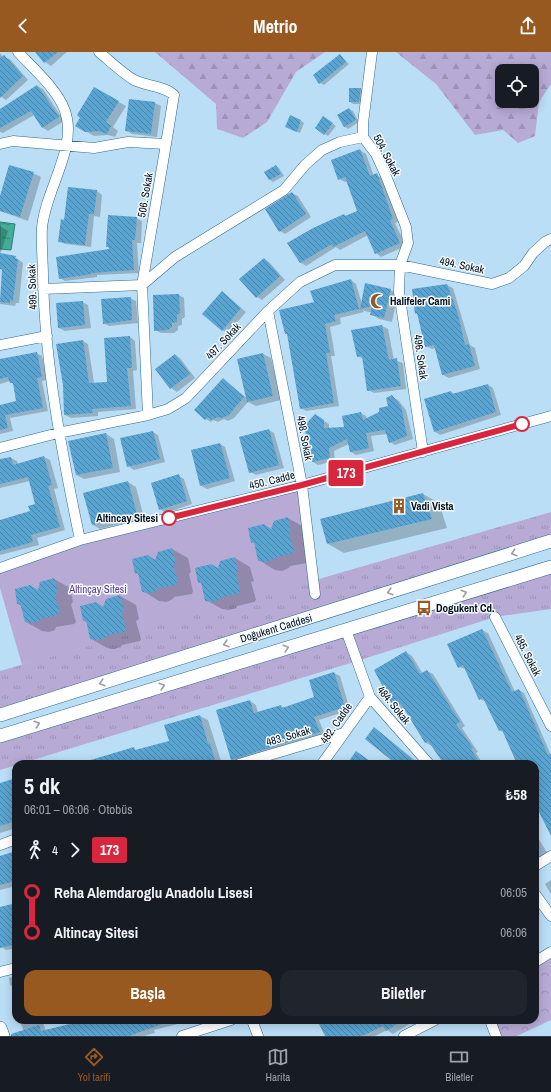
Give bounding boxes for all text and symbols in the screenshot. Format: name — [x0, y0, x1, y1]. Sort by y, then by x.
text: Metrio — [253, 14, 298, 39]
icon: back — [12, 15, 34, 37]
icon: share — [517, 15, 539, 37]
map controls — [495, 64, 539, 108]
button: locate — [495, 64, 539, 108]
street label: 504. Sokak — [370, 132, 404, 179]
street label: 506. Sokak — [134, 171, 156, 218]
street label: 494. Sokak — [438, 253, 486, 277]
street label: 499. Sokak — [24, 264, 40, 310]
mosque icon: Halifeler Cami — [369, 292, 387, 310]
place label: Halifeler Cami — [390, 294, 450, 308]
street label: 497. Sokak — [202, 319, 244, 362]
street label: 496. Sokak — [411, 334, 431, 381]
street label: 498. Sokak — [294, 415, 316, 462]
unlabelled marker — [514, 416, 530, 432]
line badge: 173 — [323, 460, 369, 486]
text: 173 — [336, 464, 356, 482]
street label: 450. Cadde — [248, 468, 296, 492]
building icon: Vadi Vista — [390, 497, 408, 515]
place label: Vadi Vista — [411, 499, 453, 513]
marker: Altincay Sitesi — [161, 510, 177, 526]
place label: Altincay Sitesi — [96, 511, 158, 525]
one-way arrow — [511, 548, 518, 557]
park label: Altinçay Sitesi — [68, 582, 127, 596]
one-way arrow — [387, 587, 394, 596]
one-way arrow — [460, 589, 467, 598]
bus stop icon: Dogukent Cd. — [415, 599, 433, 617]
place label: Dogukent Cd. — [436, 601, 495, 615]
street label: Doğukent Caddesi — [238, 610, 314, 646]
street label: 485. Sokak — [512, 632, 545, 679]
one-way arrow — [222, 639, 229, 648]
one-way arrow — [282, 645, 289, 653]
one-way arrow — [98, 678, 105, 687]
one-way arrow — [158, 682, 165, 691]
street label: 484. Sokak — [374, 683, 414, 727]
street label: 482. Cadde — [317, 700, 355, 746]
one-way arrow — [34, 720, 41, 729]
street label: 483. Sokak — [264, 723, 312, 749]
text: 5 dk — [24, 771, 60, 801]
text: ₺58 — [506, 784, 527, 805]
text: 06:01 – 06:06 · Otobüs — [24, 801, 132, 818]
icon: walk — [24, 839, 46, 861]
icon: forward — [64, 839, 86, 861]
text: 173 — [100, 841, 119, 859]
text: 4 — [52, 842, 58, 859]
text: Reha Alemdaroglu Anadolu Lisesi — [54, 882, 253, 903]
text: 06:05 — [500, 884, 527, 901]
text: Altincay Sitesi — [54, 922, 138, 943]
text: 06:06 — [500, 924, 527, 941]
button: Başla — [24, 970, 272, 1016]
button: Biletler — [280, 970, 527, 1016]
tab: Yol tarifi — [78, 1046, 110, 1084]
tab: Harita — [266, 1046, 290, 1084]
tab: Biletler — [445, 1046, 473, 1084]

